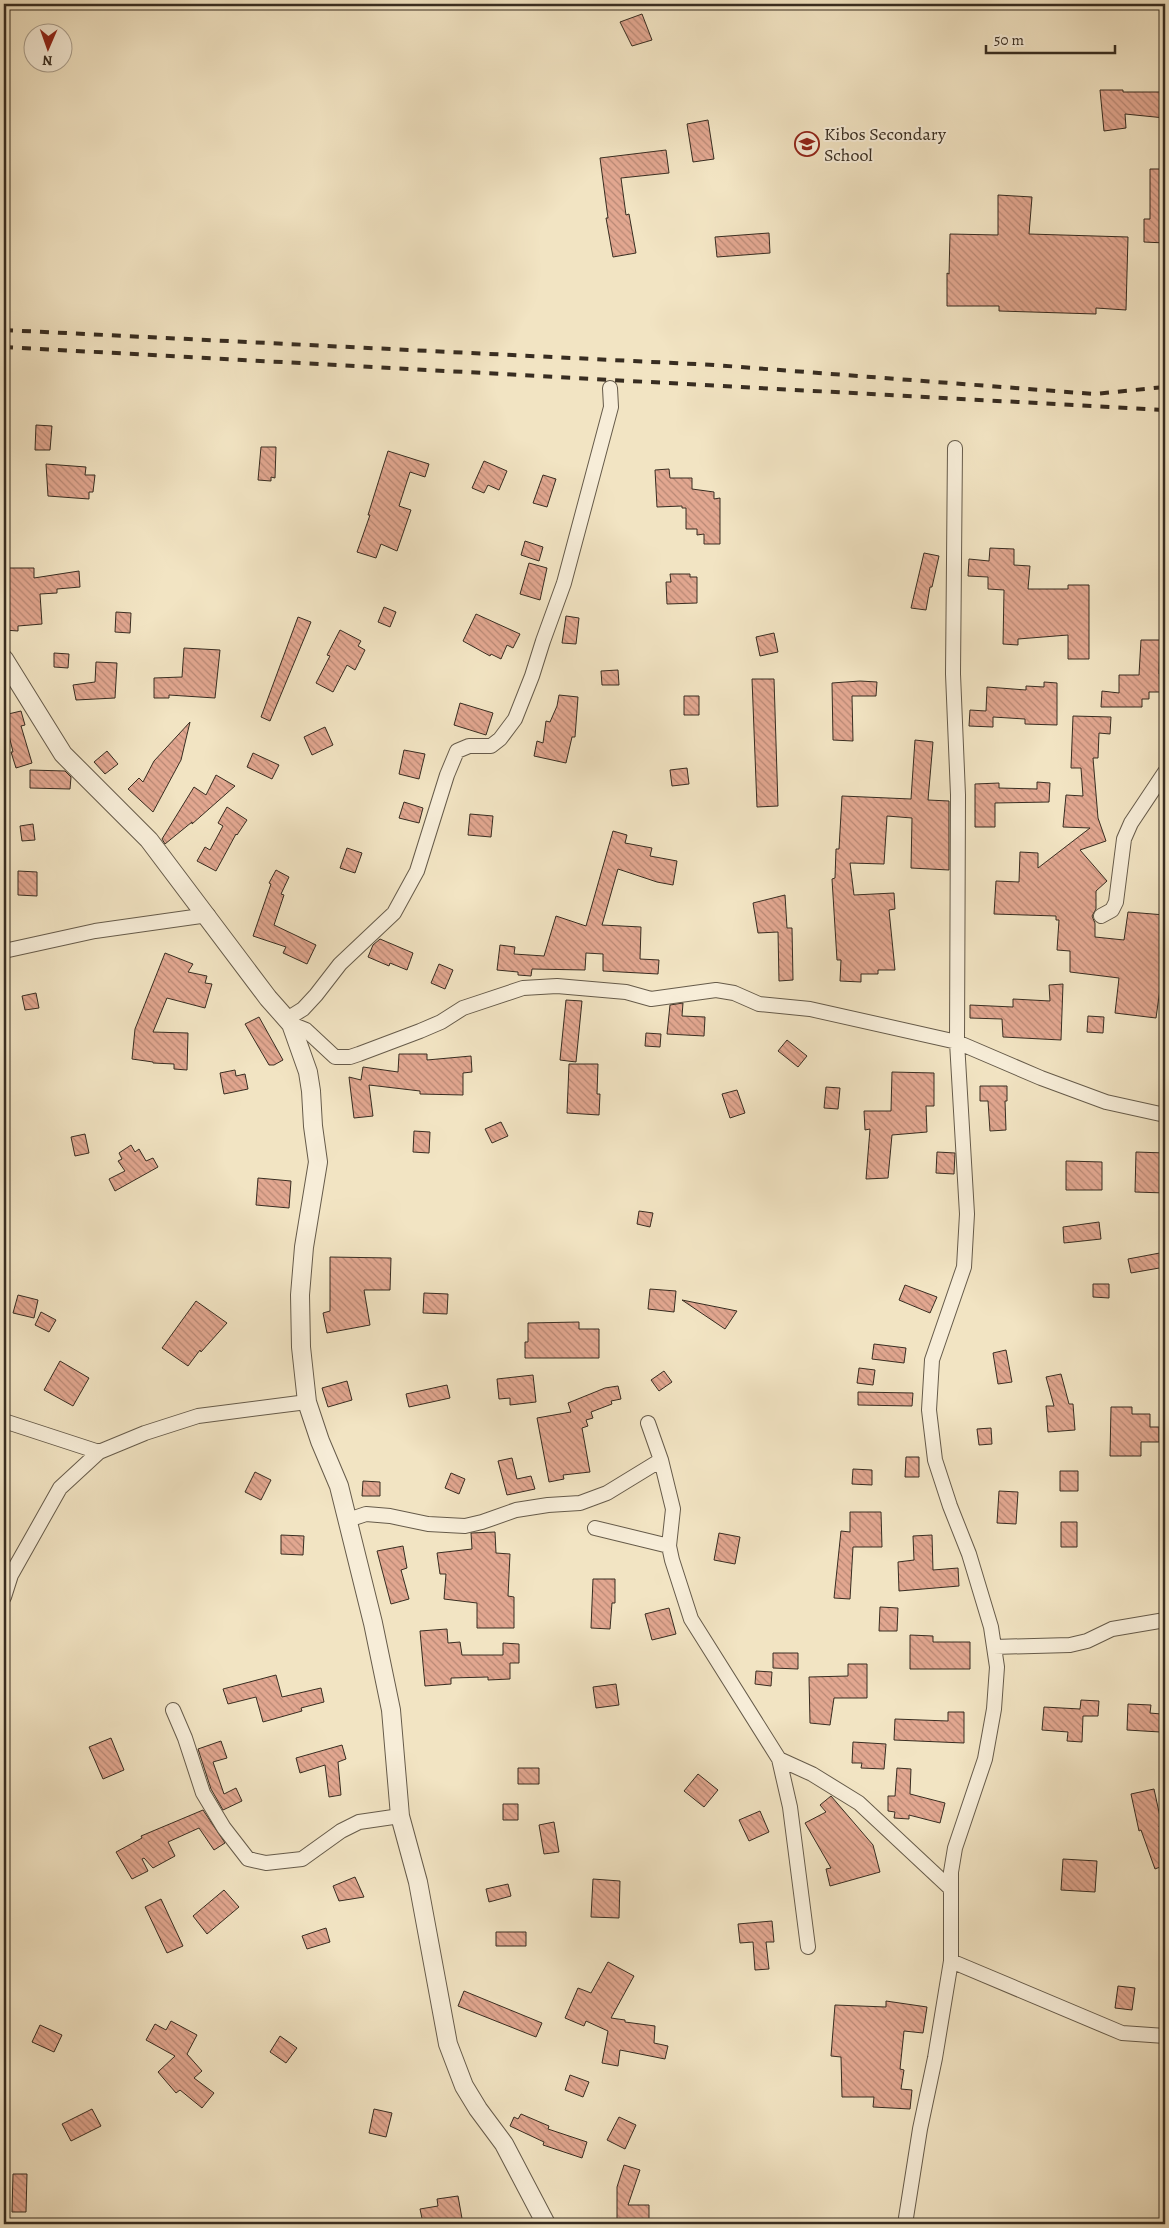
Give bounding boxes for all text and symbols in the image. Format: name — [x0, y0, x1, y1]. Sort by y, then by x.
north arrow — [22, 22, 72, 72]
scale bar — [986, 22, 1115, 54]
text: 50 m — [994, 30, 1024, 50]
text: N — [42, 51, 53, 70]
place label: Kibos Secondary School — [824, 122, 947, 167]
school or university icon: Kibos Secondary School — [794, 131, 820, 157]

